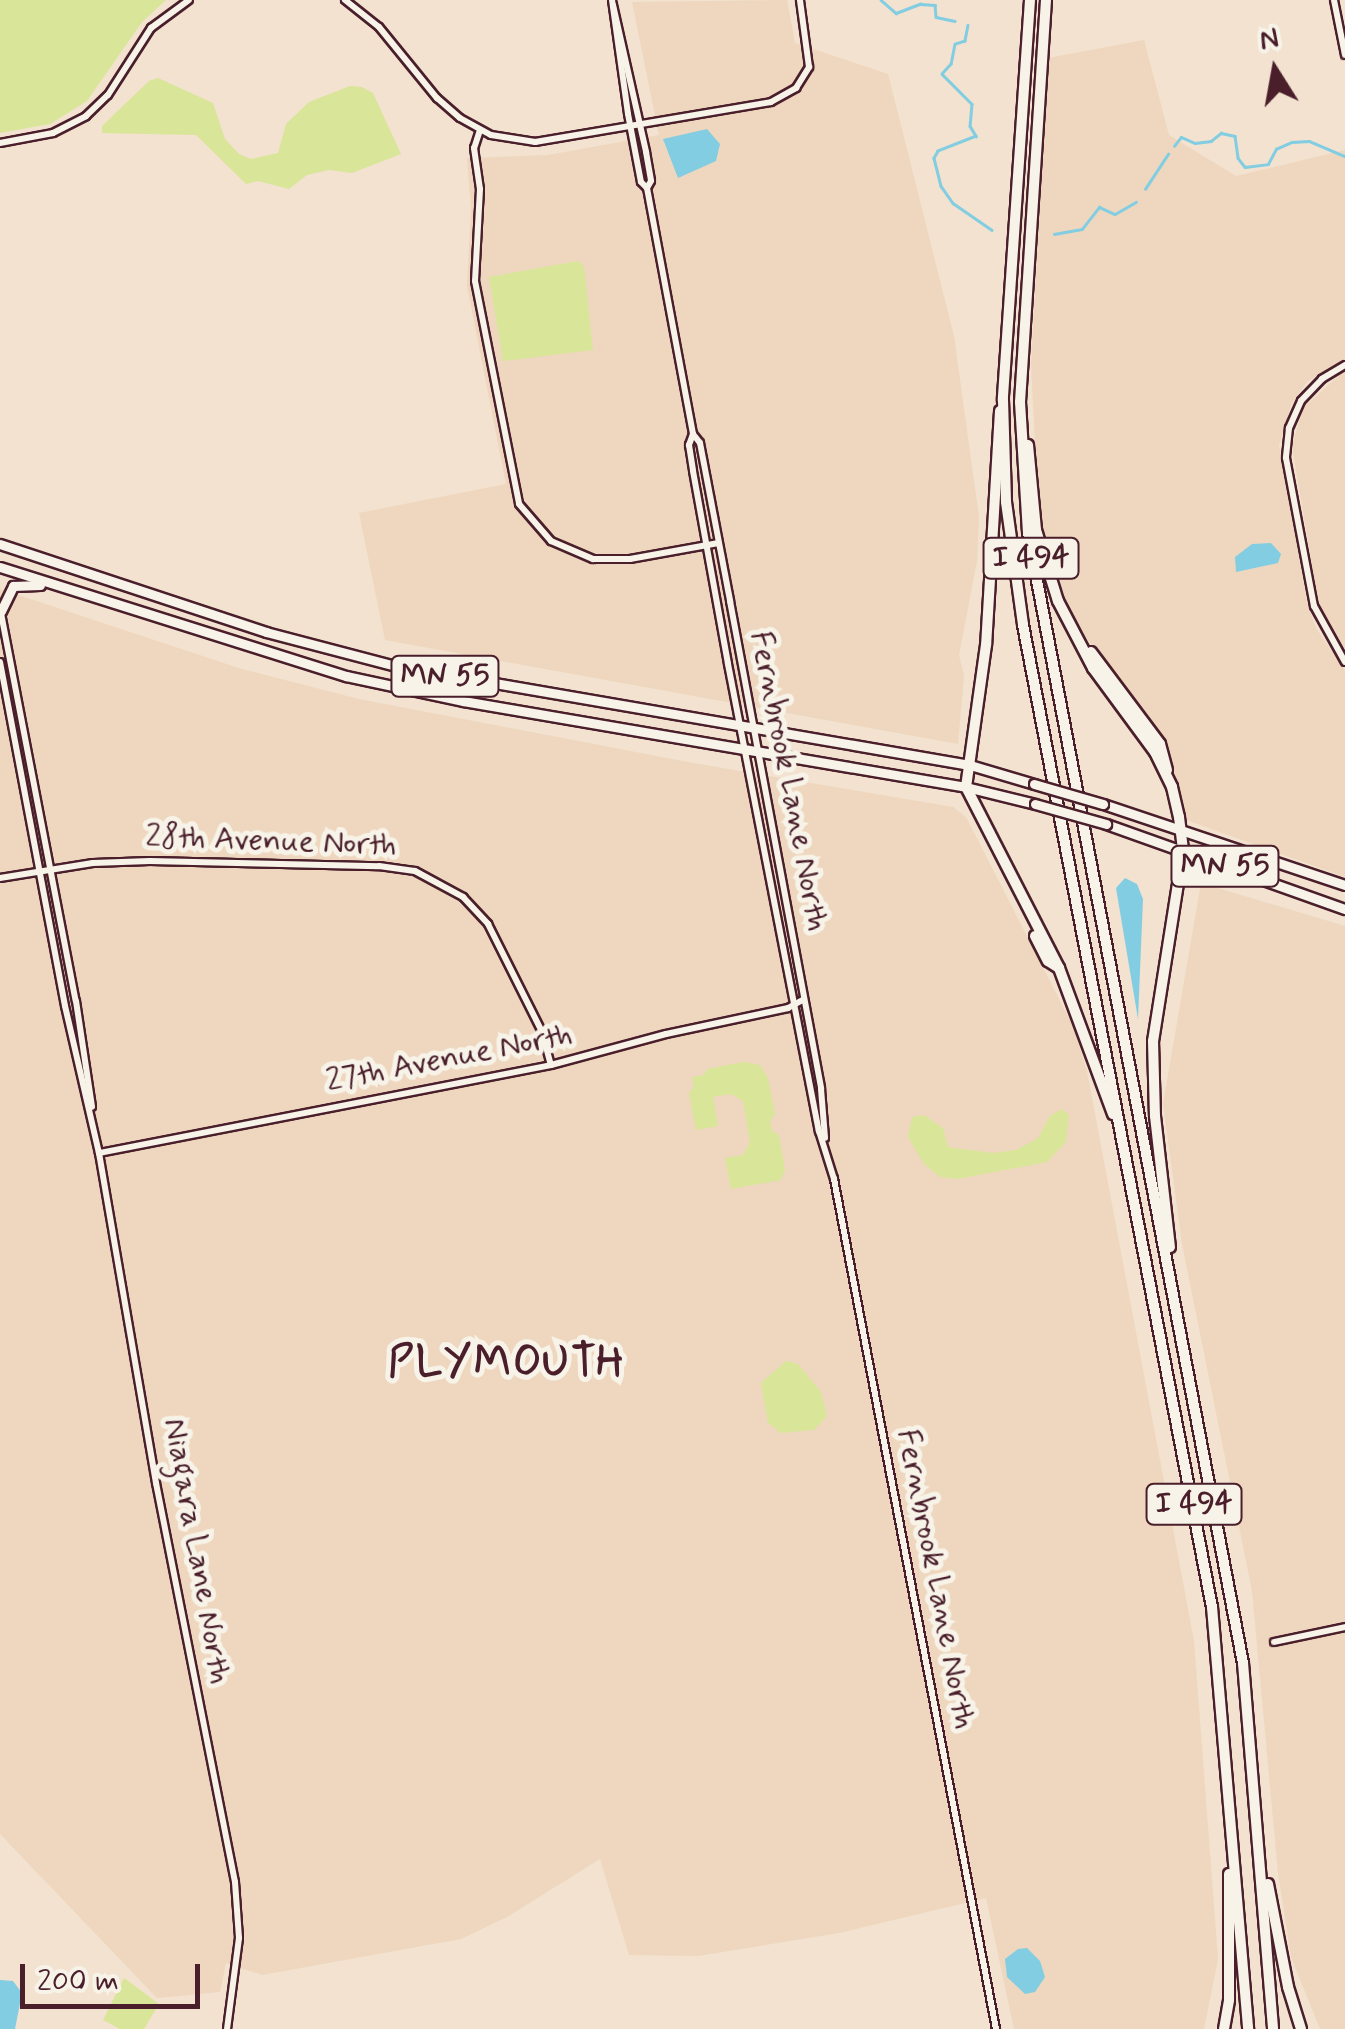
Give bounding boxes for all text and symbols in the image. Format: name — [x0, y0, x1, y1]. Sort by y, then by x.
north arrow — [1225, 20, 1325, 120]
text: N — [1256, 20, 1282, 60]
road number: I 494 — [981, 533, 1081, 583]
street label: Fernbrook Lane North — [741, 630, 837, 932]
road number: MN 55 — [390, 651, 500, 701]
street label: 28th Avenue North — [144, 817, 398, 865]
road number: MN 55 — [1170, 841, 1280, 891]
street label: 27th Avenue North — [322, 1015, 576, 1101]
district label: PLYMOUTH — [390, 1339, 624, 1389]
street label: Niagara Lane North — [155, 1415, 239, 1687]
street label: Fernbrook Lane North — [888, 1428, 984, 1730]
road number: I 494 — [1144, 1479, 1244, 1529]
scale bar — [25, 1944, 205, 2006]
text: 200 m — [37, 1962, 119, 2001]

